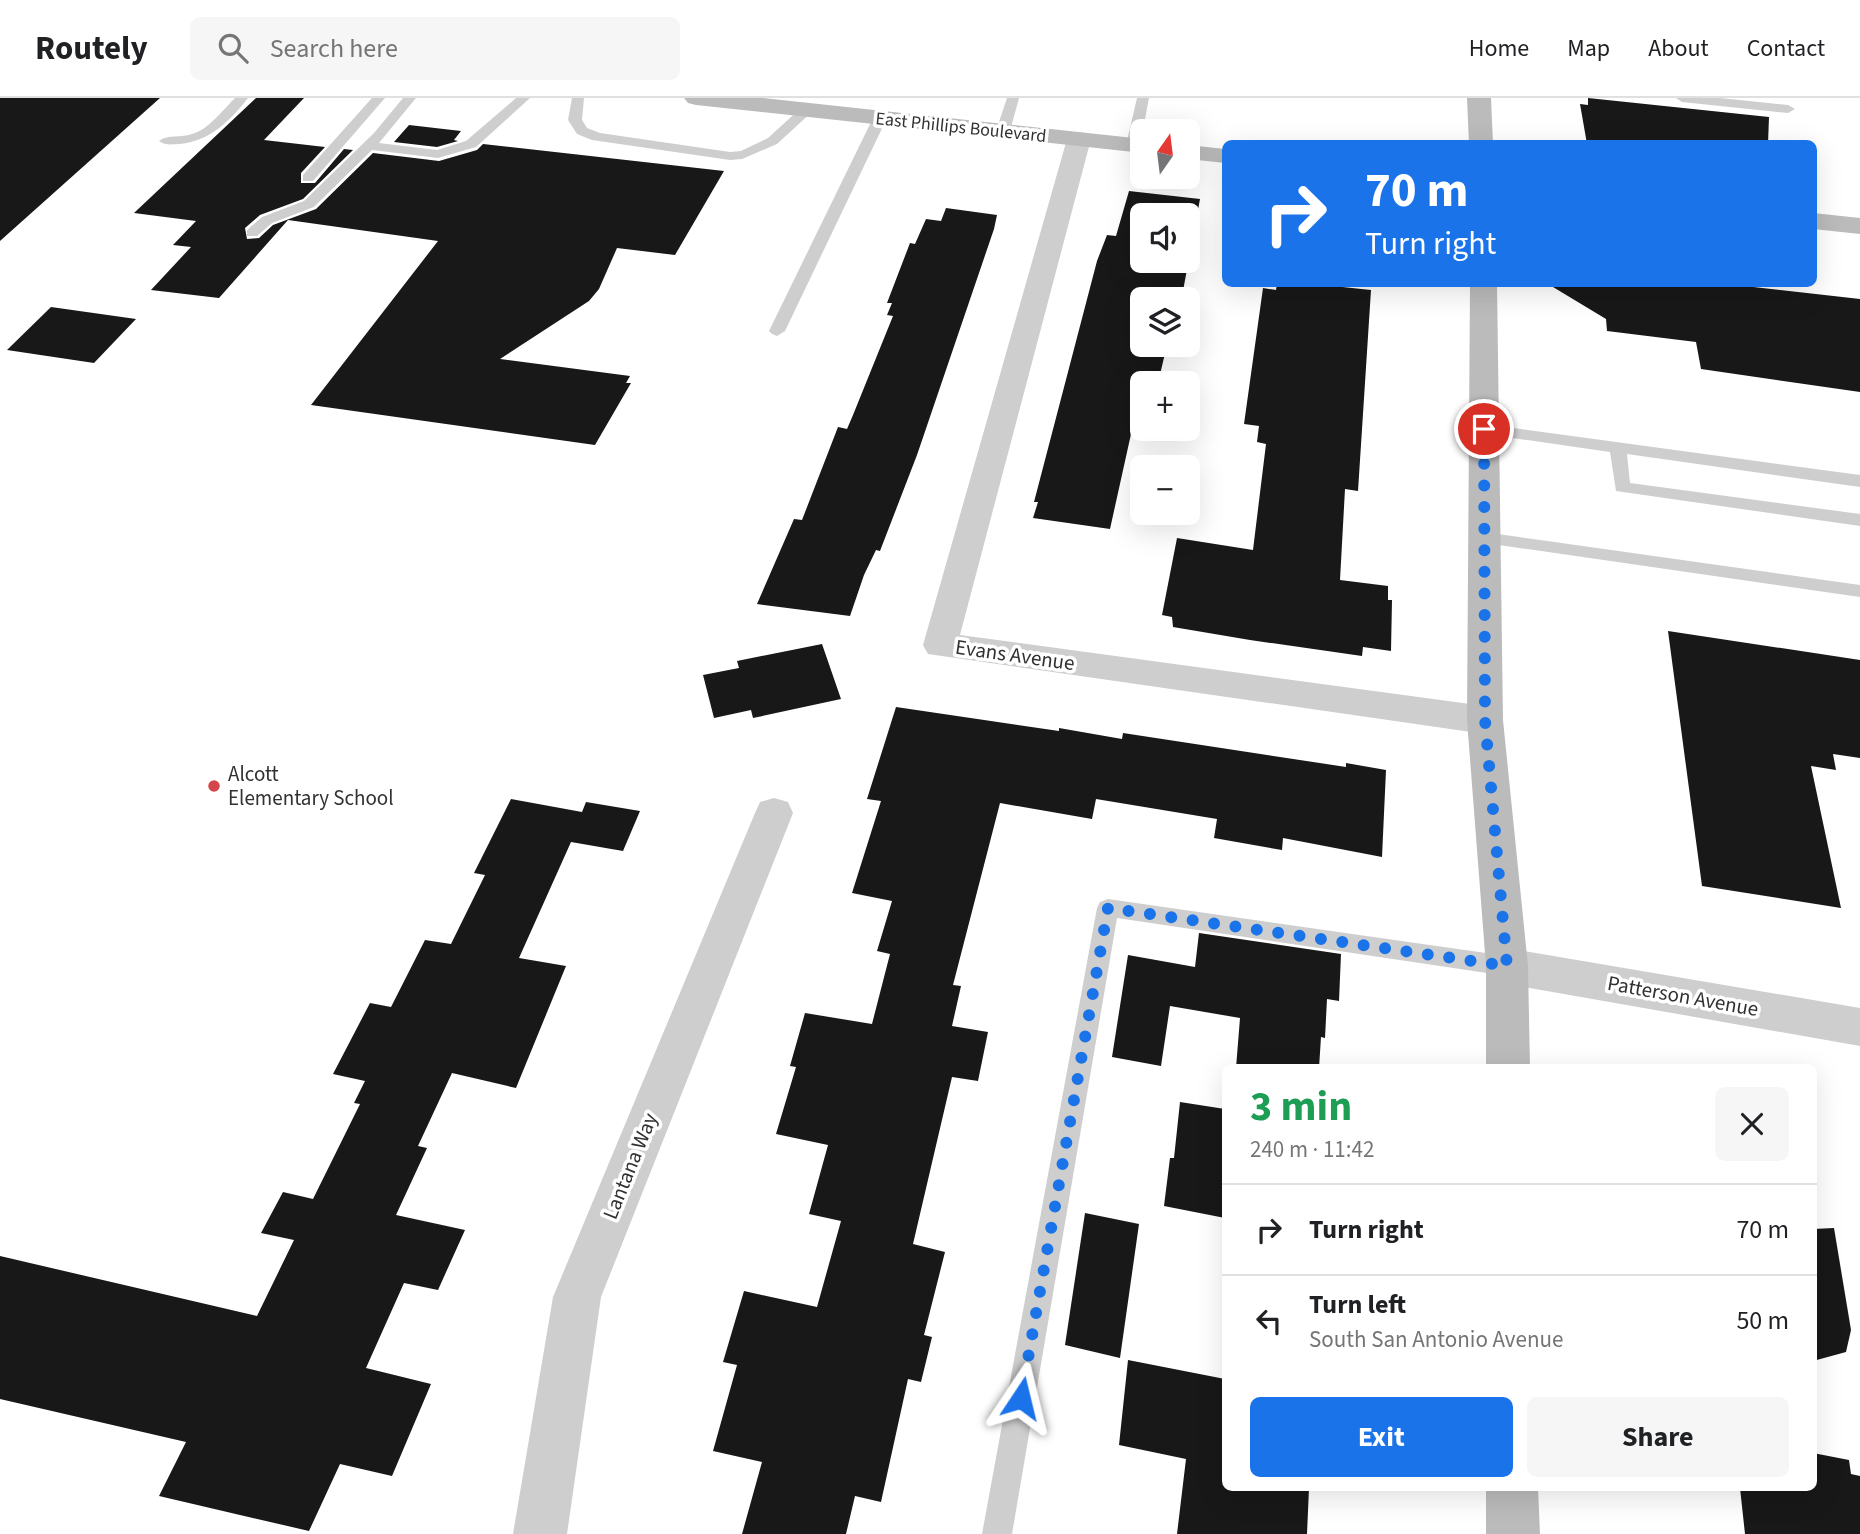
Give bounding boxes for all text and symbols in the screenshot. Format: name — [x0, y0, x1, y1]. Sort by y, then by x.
search box — [190, 17, 680, 80]
text: Routely — [35, 25, 148, 72]
icon: search — [214, 29, 252, 67]
text: Search here — [270, 30, 398, 67]
text: Home — [1469, 31, 1529, 66]
text: Map — [1567, 31, 1610, 66]
text: About — [1648, 31, 1709, 66]
text: Contact — [1747, 31, 1825, 66]
street label: East Phillips Boulevard — [874, 106, 1048, 149]
north arrow — [1130, 119, 1200, 189]
map controls — [1130, 119, 1200, 525]
text: 70 m — [1365, 156, 1469, 226]
icon: right — [1250, 168, 1341, 259]
button: sound — [1130, 203, 1200, 273]
text: Turn right — [1365, 221, 1496, 267]
button: layers — [1130, 287, 1200, 357]
button: + — [1130, 371, 1200, 441]
pin — [1454, 399, 1514, 459]
icon: arrive — [1465, 410, 1503, 448]
button: − — [1130, 455, 1200, 525]
street label: Evans Avenue — [953, 632, 1077, 678]
place label: Alcott Elementary School — [228, 759, 394, 813]
marker: Alcott Elementary School — [206, 778, 222, 794]
street label: Patterson Avenue — [1605, 968, 1761, 1024]
text: 3 min — [1250, 1077, 1352, 1137]
button: close — [1715, 1087, 1789, 1161]
street label: Lantana Way — [595, 1108, 665, 1224]
text: 240 m · 11:42 — [1250, 1133, 1374, 1166]
icon: right — [1250, 1211, 1288, 1249]
text: Turn right — [1309, 1211, 1424, 1248]
text: 70 m — [1736, 1211, 1789, 1248]
text: Turn left — [1309, 1286, 1406, 1323]
icon: left — [1250, 1302, 1288, 1340]
text: 50 m — [1736, 1302, 1789, 1339]
text: South San Antonio Avenue — [1309, 1323, 1563, 1356]
position arrow — [984, 1361, 1058, 1435]
button: Exit — [1250, 1397, 1513, 1477]
button: Share — [1527, 1397, 1789, 1477]

